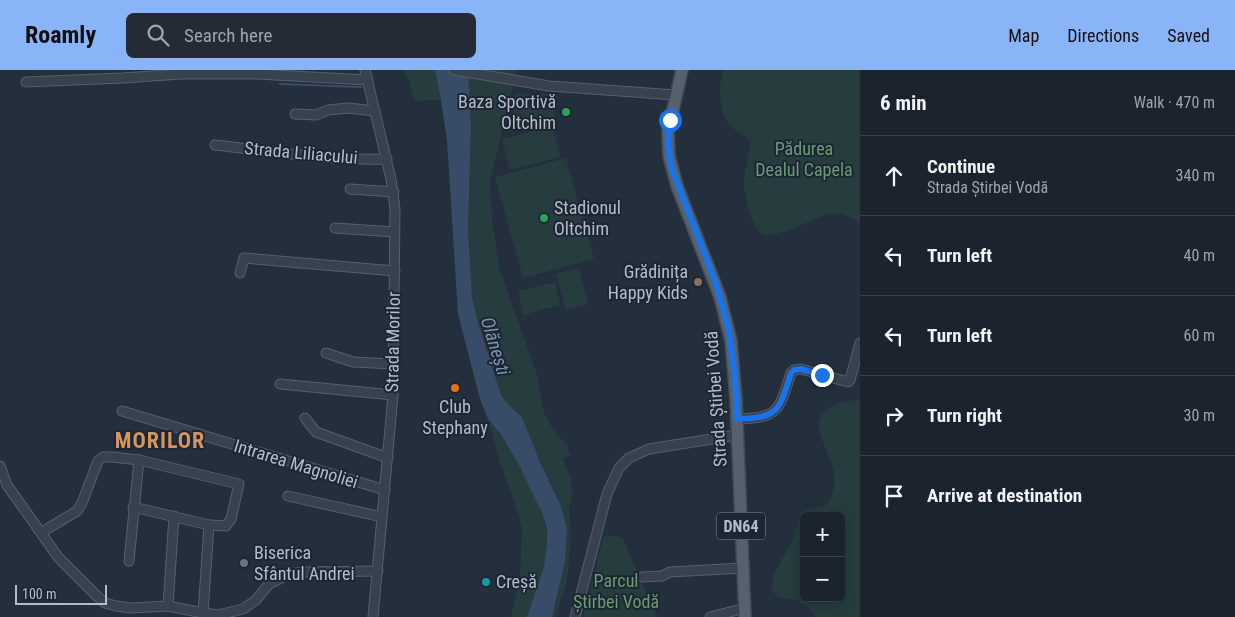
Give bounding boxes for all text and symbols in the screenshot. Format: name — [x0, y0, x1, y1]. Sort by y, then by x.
search box — [126, 13, 476, 58]
text: Roamly — [25, 21, 96, 49]
icon: search — [144, 21, 172, 49]
text: Search here — [184, 24, 272, 47]
text: Map — [1008, 25, 1039, 46]
text: Directions — [1067, 25, 1139, 46]
text: Saved — [1167, 25, 1210, 46]
place label: Baza Sportivă Oltchim — [458, 91, 556, 133]
text: 6 min — [880, 91, 927, 115]
text: Walk · 470 m — [1134, 93, 1215, 112]
marker: Baza Sportivă Oltchim — [560, 106, 572, 118]
route start — [659, 109, 682, 132]
street label: Strada Liliacului — [244, 137, 359, 168]
park label: Pădurea Dealul Capela — [755, 138, 853, 180]
text: Continue — [927, 155, 995, 178]
icon: ahead — [880, 162, 908, 190]
text: 340 m — [1176, 166, 1215, 185]
text: Strada Știrbei Vodă — [927, 178, 1048, 197]
place label: Stadionul Oltchim — [554, 197, 621, 239]
marker: Stadionul Oltchim — [538, 212, 550, 224]
icon: left — [880, 242, 908, 270]
text: Turn left — [927, 244, 992, 267]
text: 40 m — [1183, 246, 1215, 265]
place label: Grădinița Happy Kids — [608, 261, 688, 303]
marker: Grădinița Happy Kids — [692, 276, 704, 288]
street label: Strada Morilor — [381, 291, 404, 393]
water label: Olănești — [476, 314, 515, 379]
icon: left — [880, 322, 908, 350]
text: Turn left — [927, 324, 992, 347]
text: 60 m — [1183, 326, 1215, 345]
street label: Strada Știrbei Vodă — [700, 330, 732, 468]
route end — [811, 364, 834, 387]
marker: Club Stephany — [449, 382, 461, 394]
place label: Club Stephany — [422, 396, 488, 438]
icon: right — [880, 402, 908, 430]
text: Turn right — [927, 404, 1002, 427]
text: 30 m — [1183, 406, 1215, 425]
district label: MORILOR — [115, 428, 205, 453]
street label: Intrarea Magnoliei — [232, 435, 361, 492]
icon: arrive — [880, 482, 908, 510]
text: Arrive at destination — [927, 484, 1082, 507]
road number: DN64 — [717, 512, 765, 540]
map controls — [800, 512, 845, 602]
button: + — [800, 512, 845, 557]
place label: Biserica Sfântul Andrei — [254, 542, 355, 584]
marker: Biserica Sfântul Andrei — [238, 557, 250, 569]
button: − — [800, 557, 845, 602]
park label: Parcul Știrbei Vodă — [573, 570, 659, 613]
place label: Creșă — [496, 571, 537, 593]
marker: Creșă — [480, 576, 492, 588]
scale bar — [15, 582, 108, 605]
text: 100 m — [22, 586, 57, 602]

